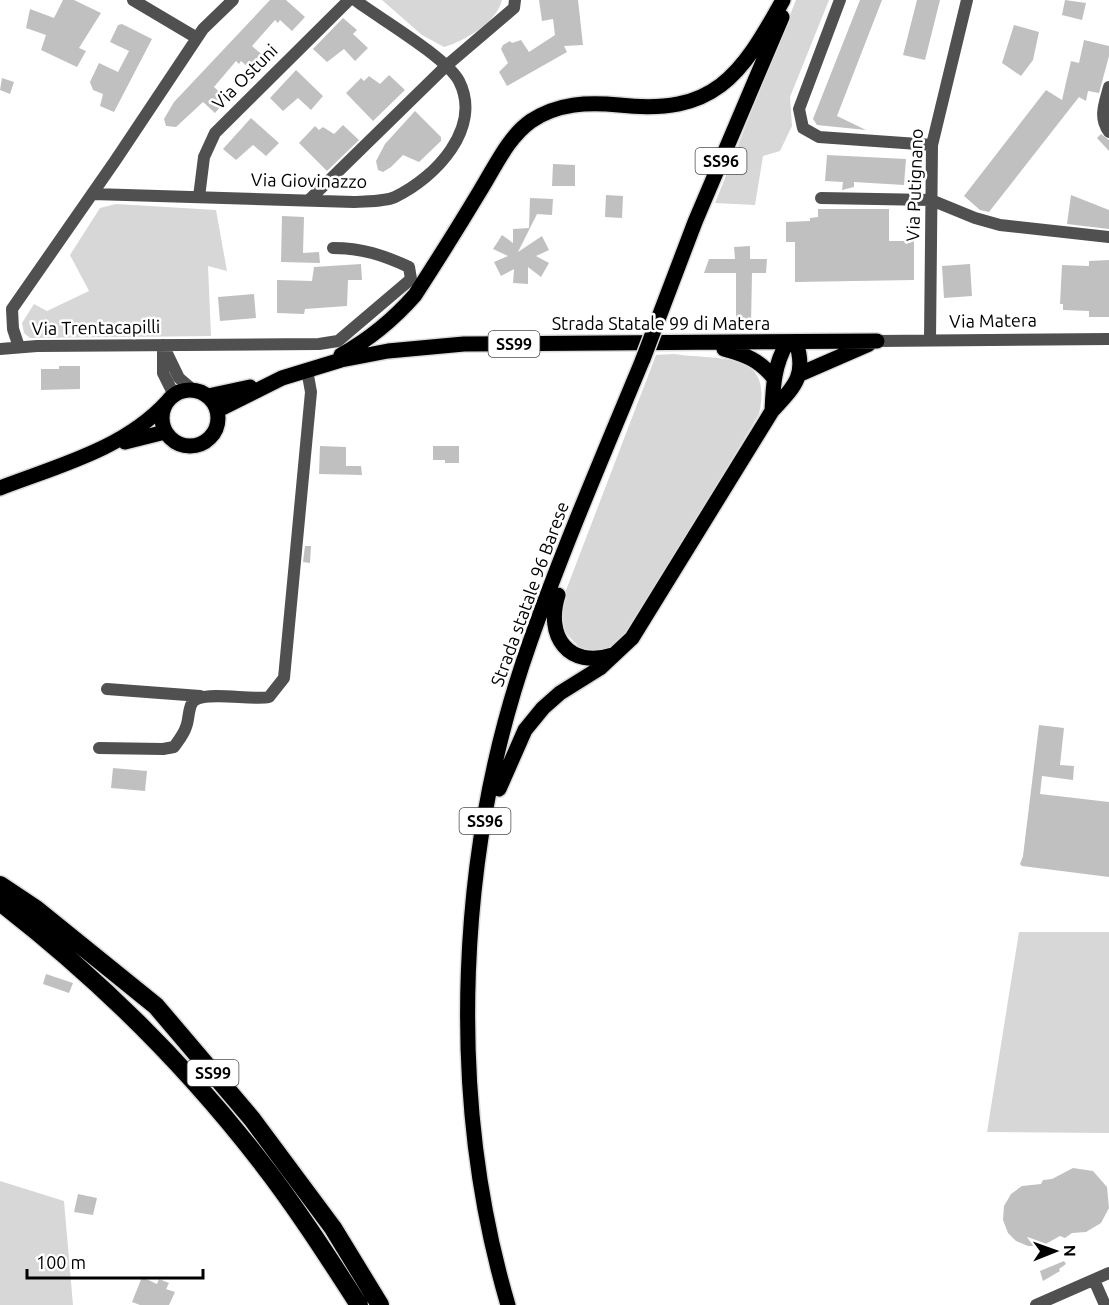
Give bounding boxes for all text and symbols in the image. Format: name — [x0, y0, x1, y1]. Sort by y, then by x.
street label: Via Ostuni — [208, 40, 281, 113]
street label: Via Putignano — [902, 128, 926, 242]
road number: SS96 — [696, 148, 746, 174]
street label: Via Giovinazzo — [251, 169, 367, 191]
street label: Via Matera — [949, 309, 1037, 331]
street label: Strada Statale 99 di Matera — [552, 313, 770, 333]
street label: Via Trentacapilli — [31, 316, 161, 338]
road number: SS99 — [488, 331, 540, 357]
street label: Strada statale 96 Barese — [486, 499, 572, 689]
road number: SS96 — [460, 808, 510, 834]
road number: SS99 — [188, 1060, 238, 1086]
north arrow — [1025, 1221, 1085, 1281]
scale bar — [27, 1242, 202, 1280]
text: N — [1061, 1245, 1079, 1257]
text: 100 m — [36, 1252, 86, 1272]

